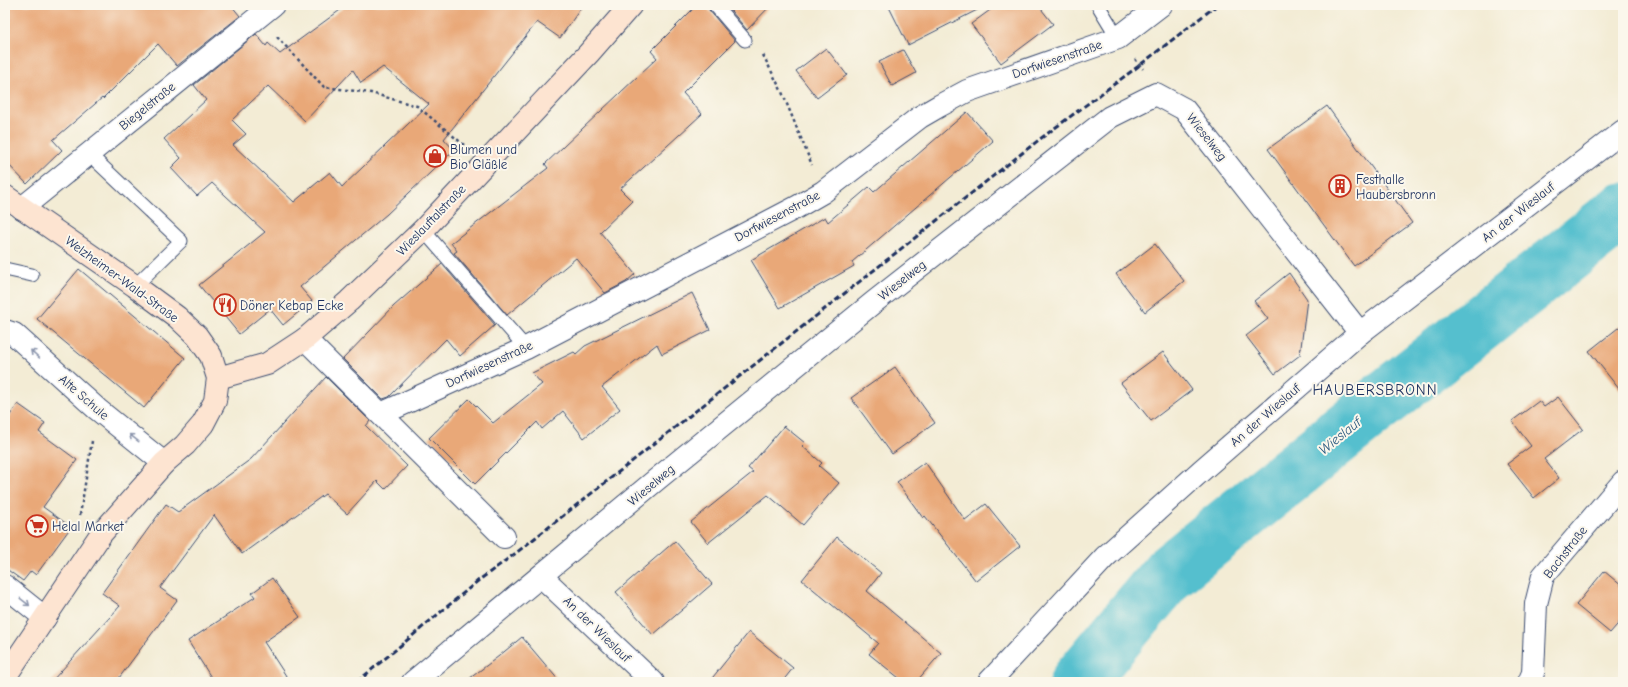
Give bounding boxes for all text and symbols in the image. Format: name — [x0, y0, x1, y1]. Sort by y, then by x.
street label: Dorfwiesenstraße — [1010, 36, 1104, 81]
street label: Biegelstraße — [116, 79, 178, 133]
street label: Wieselweg — [1184, 110, 1230, 164]
place label: Blumen und Bio Gläßle — [450, 142, 517, 172]
shop icon: Blumen und Bio Gläßle — [422, 143, 448, 169]
place label: Festhalle Haubersbronn — [1356, 172, 1436, 202]
building icon: Festhalle Haubersbronn — [1327, 173, 1353, 199]
street label: An der Wieslauf — [1479, 178, 1558, 245]
street label: Wieslauftalstraße — [393, 181, 469, 259]
street label: Dorfwiesenstraße — [732, 187, 823, 245]
street label: Welzheimer-Wald-Straße — [62, 233, 182, 325]
street label: Wieselweg — [875, 257, 929, 303]
restaurant icon: Döner Kebap Ecke — [212, 292, 238, 318]
place label: Döner Kebap Ecke — [240, 298, 344, 313]
street label: Dorfwiesenstraße — [443, 337, 535, 391]
one-way arrow — [30, 349, 41, 358]
street label: Alte Schule — [56, 371, 112, 423]
street label: An der Wieslauf — [1227, 380, 1304, 450]
district label: HAUBERSBRONN — [1312, 381, 1438, 399]
water label: Wieslauf — [1315, 413, 1366, 458]
one-way arrow — [128, 434, 139, 443]
street label: Wieselweg — [625, 461, 677, 509]
supermarket icon: Helal Market — [24, 513, 50, 539]
place label: Helal Market — [52, 519, 125, 534]
street label: Bachstraße — [1540, 523, 1590, 581]
street label: An der Wieslauf — [560, 593, 635, 666]
one-way arrow — [19, 598, 30, 606]

